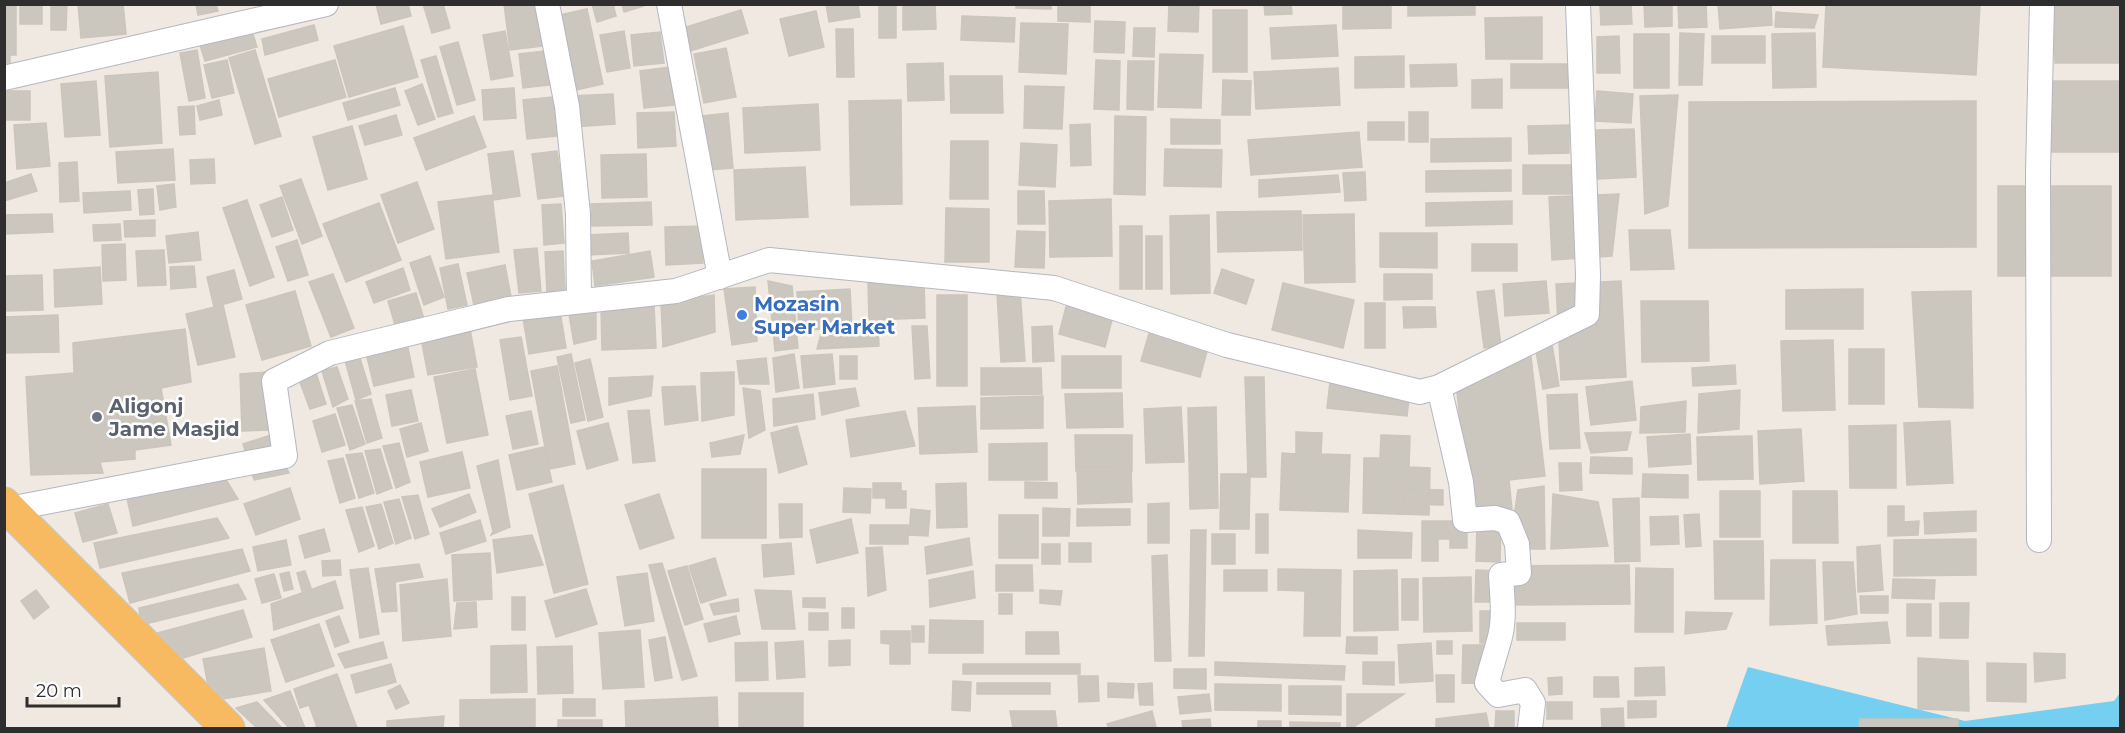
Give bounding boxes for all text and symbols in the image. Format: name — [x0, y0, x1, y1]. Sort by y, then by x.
place label: Mozasin Super Market — [754, 292, 895, 339]
marker: Mozasin Super Market — [735, 308, 749, 322]
place label: Aligonj Jame Masjid — [108, 394, 240, 441]
marker: Aligonj Jame Masjid — [90, 410, 104, 424]
scale bar — [27, 670, 118, 708]
text: 20 m — [36, 680, 82, 702]

